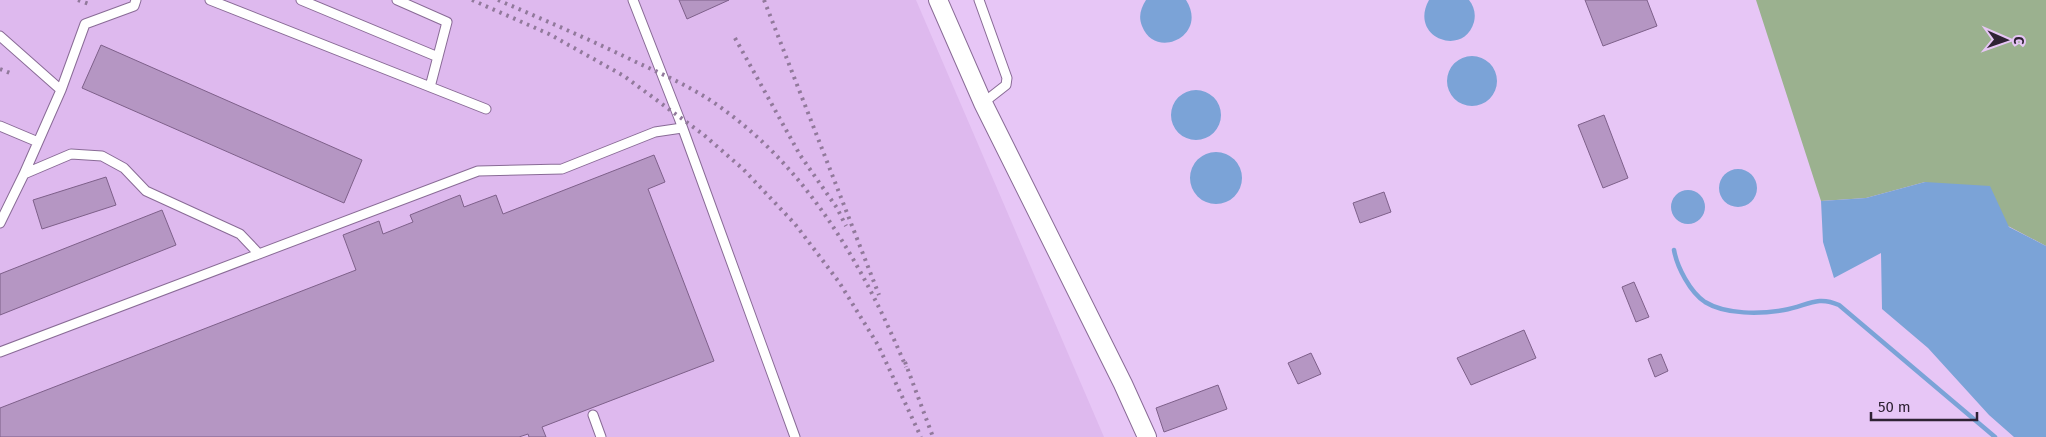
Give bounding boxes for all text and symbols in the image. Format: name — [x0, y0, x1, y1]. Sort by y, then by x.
north arrow — [1981, 15, 2031, 65]
text: С — [2010, 36, 2027, 45]
scale bar — [1871, 390, 1977, 422]
text: 50 m — [1878, 398, 1911, 416]

